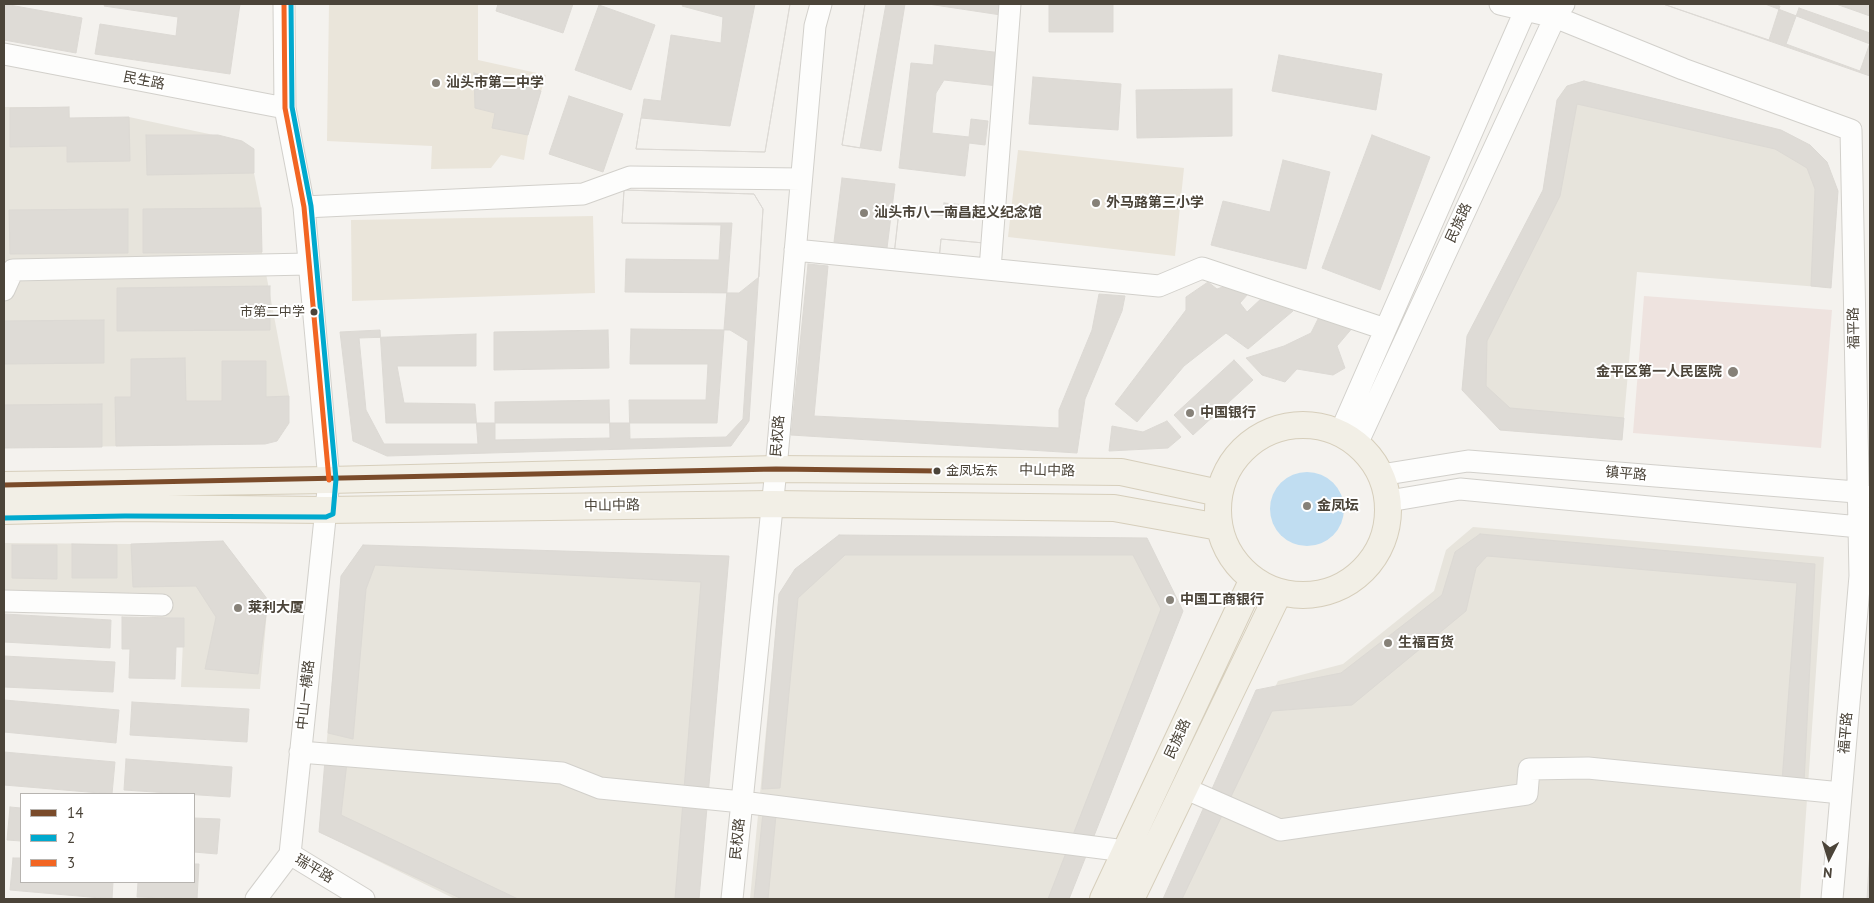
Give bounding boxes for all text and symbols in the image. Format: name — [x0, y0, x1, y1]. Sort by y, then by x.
street label: 民生路 — [122, 69, 166, 93]
place label: 汕头市第二中学 — [446, 75, 544, 91]
marker: 汕头市第二中学 — [430, 77, 442, 89]
place label: 外马路第三小学 — [1106, 195, 1204, 211]
marker: 外马路第三小学 — [1090, 197, 1102, 209]
street label: 民族路 — [1443, 200, 1475, 246]
place label: 汕头市八一南昌起义纪念馆 — [874, 205, 1042, 221]
marker: 汕头市八一南昌起义纪念馆 — [858, 207, 870, 219]
place label: 市第二中学 — [240, 304, 305, 320]
marker: 市第二中学 — [309, 307, 319, 317]
street label: 福平路 — [1845, 307, 1863, 349]
place label: 金平区第一人民医院 — [1596, 364, 1722, 380]
marker: 金平区第一人民医院 — [1726, 365, 1740, 379]
place label: 中国银行 — [1200, 405, 1256, 421]
marker: 中国银行 — [1184, 407, 1196, 419]
street label: 民权路 — [768, 414, 788, 458]
street label: 中山中路 — [1019, 462, 1075, 480]
place label: 金凤坛东 — [946, 463, 998, 479]
street label: 镇平路 — [1604, 464, 1648, 484]
marker: 金凤坛东 — [932, 466, 942, 476]
street label: 中山中路 — [584, 497, 640, 515]
place label: 金凤坛 — [1317, 498, 1359, 514]
marker: 金凤坛 — [1301, 500, 1313, 512]
place label: 中国工商银行 — [1180, 592, 1264, 608]
marker: 中国工商银行 — [1164, 594, 1176, 606]
place label: 莱利大厦 — [248, 600, 304, 616]
marker: 莱利大厦 — [232, 602, 244, 614]
place label: 生福百货 — [1398, 635, 1454, 651]
marker: 生福百货 — [1382, 637, 1394, 649]
street label: 中山一横路 — [294, 659, 318, 731]
street label: 福平路 — [1836, 711, 1856, 755]
street label: 民族路 — [1162, 716, 1194, 762]
legend — [20, 793, 195, 883]
text: 14 — [67, 803, 83, 822]
street label: 民权路 — [727, 817, 749, 861]
text: 2 — [67, 828, 75, 847]
north arrow — [1804, 833, 1854, 883]
street label: 瑞平路 — [292, 851, 336, 887]
text: 3 — [67, 853, 75, 872]
text: N — [1822, 864, 1833, 882]

